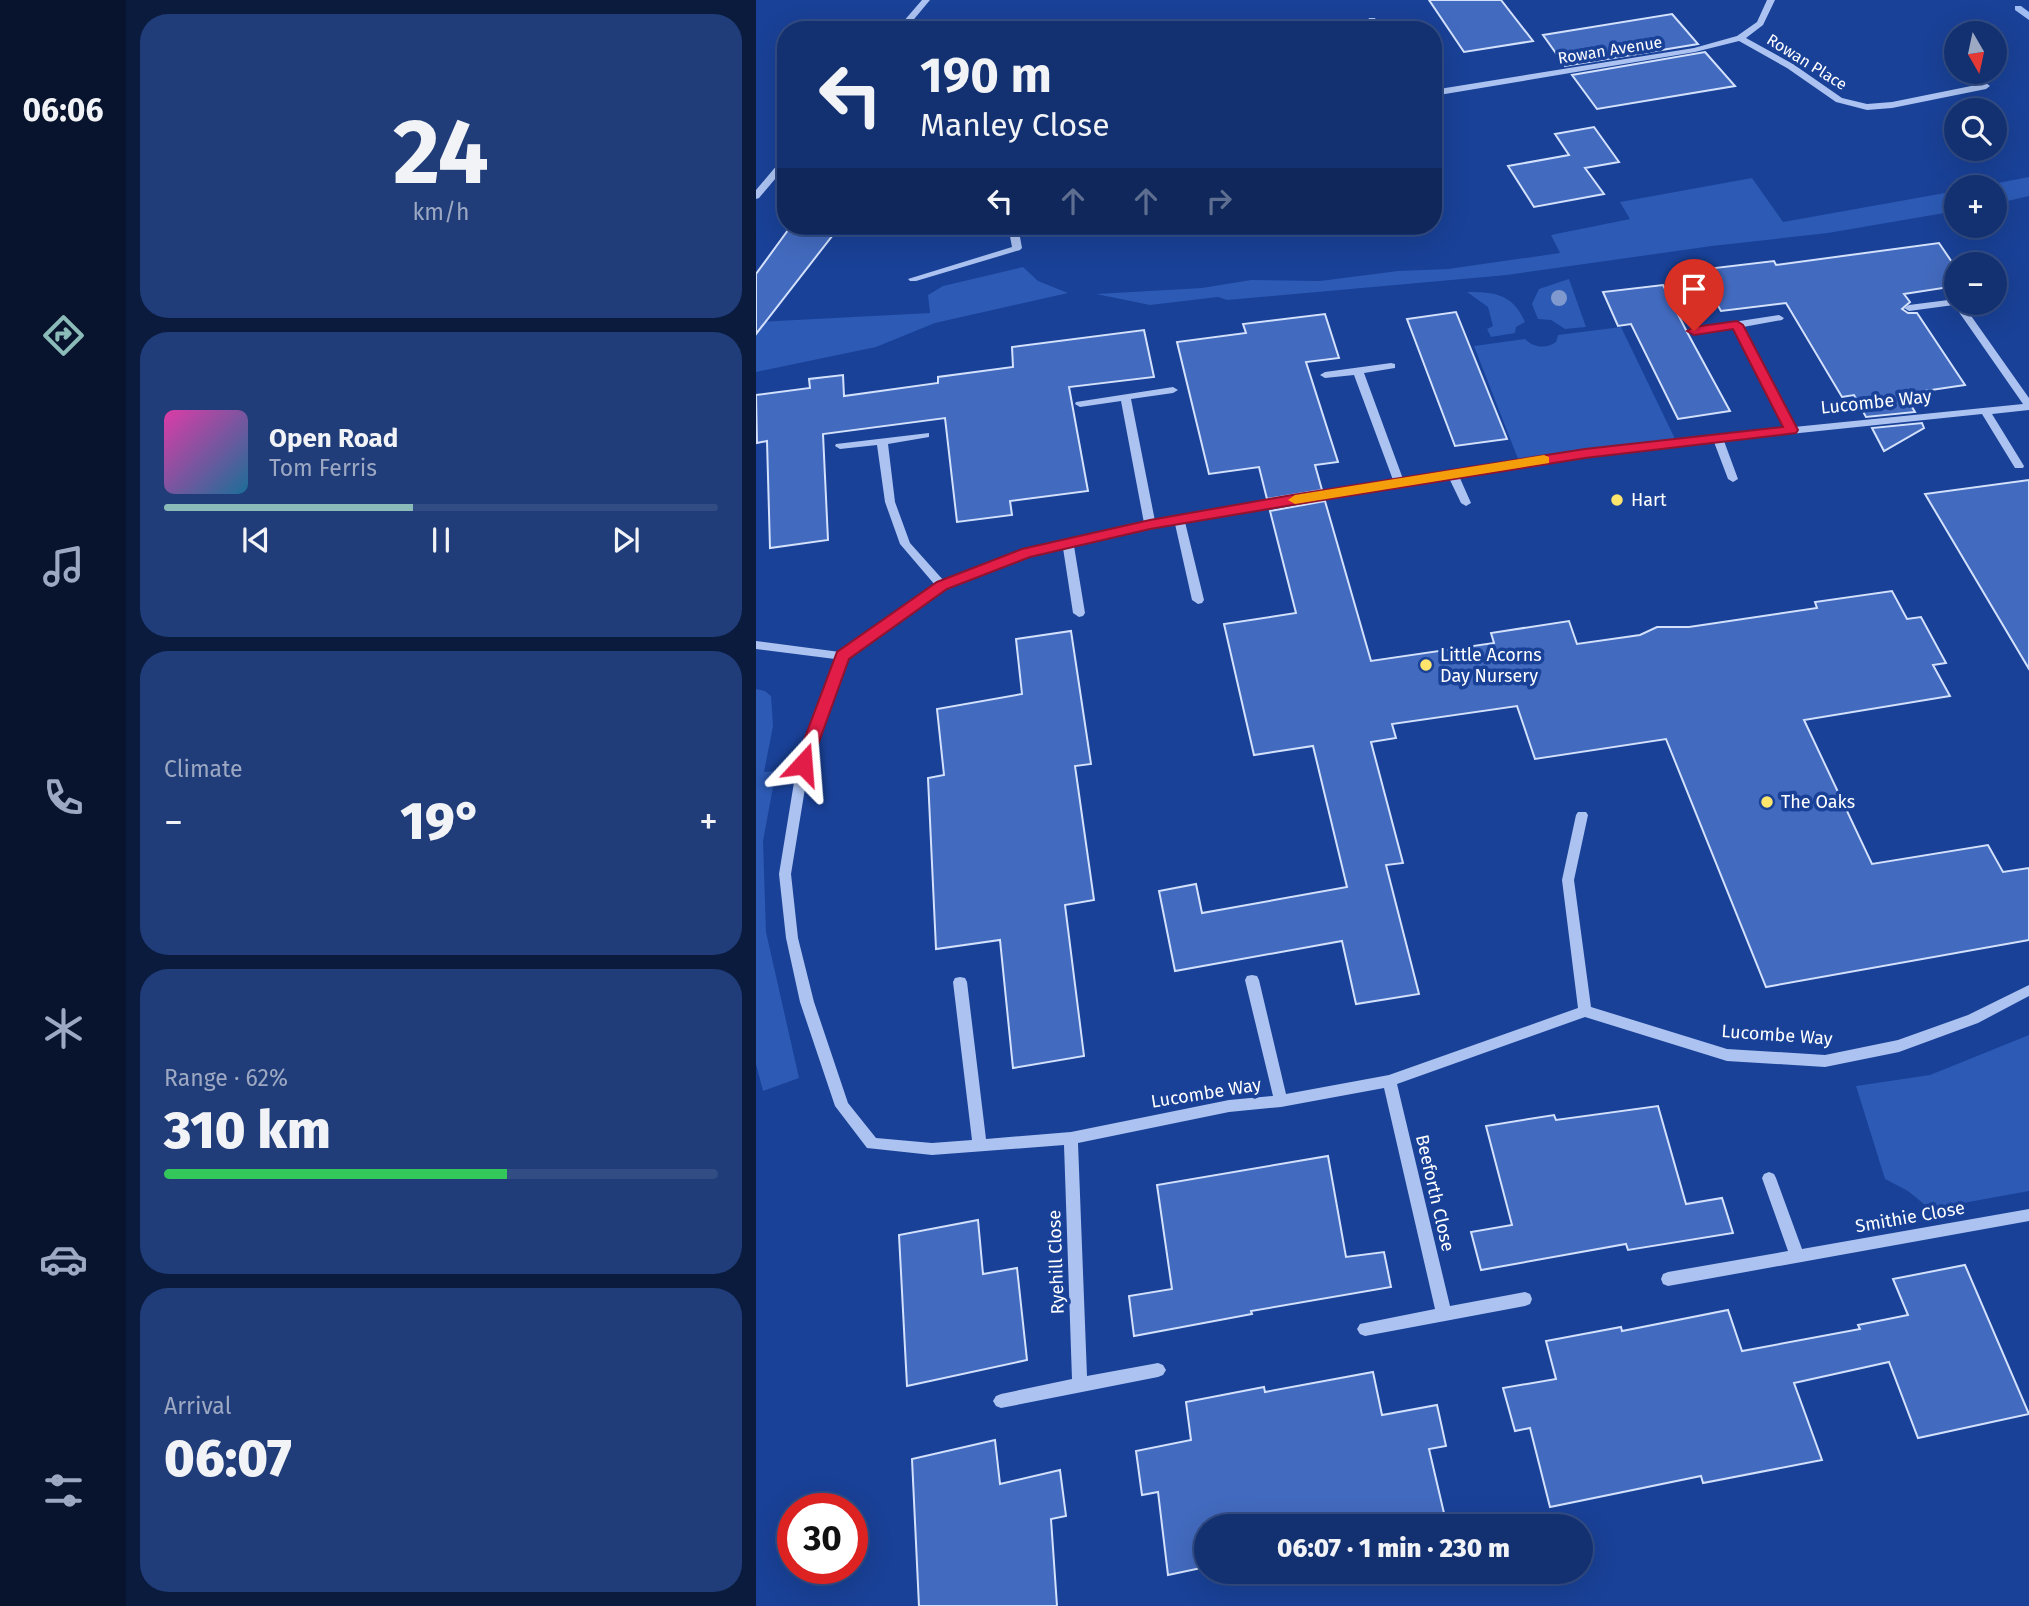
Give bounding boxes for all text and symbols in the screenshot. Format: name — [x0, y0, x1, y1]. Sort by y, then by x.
north arrow — [1944, 21, 2007, 84]
map controls — [1944, 21, 2007, 315]
street label: Rowan Place — [1763, 30, 1851, 94]
street label: Rowan Avenue — [1556, 32, 1664, 68]
text: 190 m — [920, 46, 1052, 105]
icon: left — [805, 49, 896, 140]
text: 06:06 — [22, 91, 104, 129]
text: 24 — [393, 98, 489, 207]
button: search — [1944, 98, 2007, 161]
text: Manley Close — [920, 106, 1110, 144]
button: + — [1944, 175, 2007, 238]
icon: left — [981, 182, 1019, 220]
icon: ahead — [1054, 182, 1092, 220]
icon: ahead — [1127, 182, 1165, 220]
icon: right — [1200, 182, 1238, 220]
text: km/h — [413, 198, 469, 226]
button: − — [1944, 252, 2007, 315]
pin — [1664, 259, 1724, 331]
icon: arrive — [1675, 270, 1713, 308]
icon: directions — [39, 311, 88, 360]
street label: Lucombe Way — [1819, 385, 1933, 419]
text: Open Road — [269, 423, 398, 454]
text: Tom Ferris — [269, 454, 377, 482]
place label: Hart — [1631, 489, 1667, 511]
marker: Hart — [1609, 492, 1625, 508]
icon: previous — [237, 521, 275, 559]
icon: pause — [422, 521, 460, 559]
icon: next — [607, 521, 645, 559]
icon: music — [39, 542, 88, 591]
place label: Little Acorns Day Nursery — [1440, 644, 1542, 687]
marker: Little Acorns Day Nursery — [1418, 657, 1434, 673]
position arrow — [766, 727, 840, 801]
text: Climate — [164, 755, 243, 783]
icon: phone — [39, 773, 88, 822]
text: 19° — [400, 790, 482, 853]
place label: The Oaks — [1781, 791, 1855, 813]
marker: The Oaks — [1759, 794, 1775, 810]
text: − — [164, 799, 183, 845]
text: + — [699, 799, 718, 845]
icon: climate — [39, 1004, 88, 1053]
street label: Lucombe Way — [1721, 1020, 1833, 1050]
text: Range · 62% — [164, 1064, 288, 1092]
street label: Lucombe Way — [1149, 1073, 1263, 1113]
text: 310 km — [164, 1099, 331, 1162]
street label: Beeforth Close — [1411, 1132, 1459, 1254]
street label: Smithie Close — [1854, 1197, 1966, 1237]
street label: Ryehill Close — [1043, 1210, 1069, 1314]
icon: car — [39, 1235, 88, 1284]
text: Arrival — [164, 1392, 231, 1420]
text: 06:07 — [164, 1427, 292, 1490]
icon: filters — [39, 1466, 88, 1515]
speed limit sign: 30 — [777, 1493, 868, 1584]
text: 06:07 · 1 min · 230 m — [1277, 1533, 1510, 1564]

